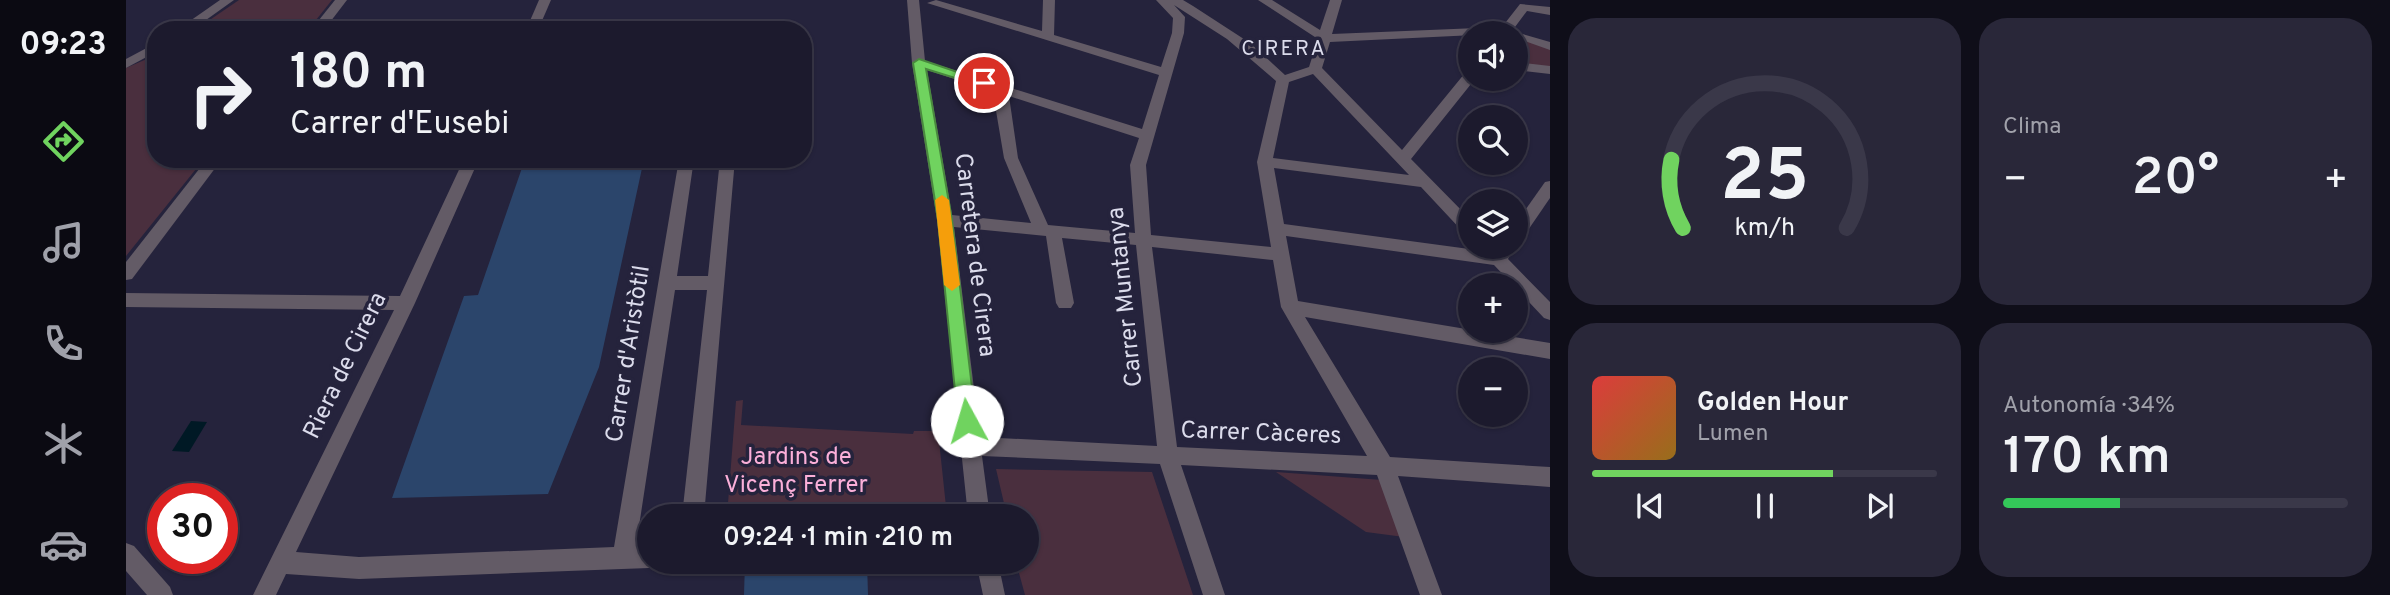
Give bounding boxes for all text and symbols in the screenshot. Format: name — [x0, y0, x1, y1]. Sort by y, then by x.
map controls — [1458, 21, 1528, 427]
button: sound — [1458, 21, 1528, 91]
text: 09:23 — [19, 26, 107, 66]
district label: CIRERA — [1241, 36, 1327, 63]
text: 180 m — [290, 44, 427, 106]
icon: right — [175, 49, 266, 140]
pin — [954, 53, 1014, 113]
icon: arrive — [965, 64, 1003, 102]
text: Carrer d'Eusebi — [290, 105, 509, 145]
button: search — [1458, 105, 1528, 175]
text: Clima — [2003, 113, 2061, 142]
icon: directions — [39, 117, 88, 166]
text: 25 — [1720, 134, 1809, 226]
text: 20° — [2132, 147, 2219, 213]
street label: Carretera de Cirera — [947, 151, 1001, 359]
text: − — [2003, 157, 2028, 206]
text: + — [2323, 157, 2348, 206]
button: layers — [1458, 189, 1528, 259]
street label: Carrer Muntanya — [1102, 206, 1150, 388]
text: km/h — [1734, 212, 1795, 244]
icon: music — [39, 218, 88, 267]
street label: Carrer d'Aristòtil — [600, 263, 658, 445]
button: + — [1458, 273, 1528, 343]
street label: Riera de Cirera — [298, 288, 394, 444]
icon: phone — [39, 319, 88, 368]
button: − — [1458, 357, 1528, 427]
position arrow — [930, 384, 1004, 458]
text: Golden Hour — [1697, 387, 1848, 420]
text: Autonomía · 34% — [2003, 392, 2175, 421]
street label: Carrer Càceres — [1180, 416, 1342, 452]
icon: climate — [39, 419, 88, 468]
text: Lumen — [1697, 420, 1768, 449]
text: 170 km — [2003, 426, 2171, 492]
park label: Jardins de Vicenç Ferrer — [724, 443, 868, 501]
speed limit sign: 30 — [147, 483, 238, 574]
icon: previous — [1631, 487, 1669, 525]
icon: pause — [1746, 487, 1784, 525]
icon: next — [1861, 487, 1899, 525]
icon: car — [39, 520, 88, 569]
text: 09:24 · 1 min · 210 m — [723, 522, 953, 555]

